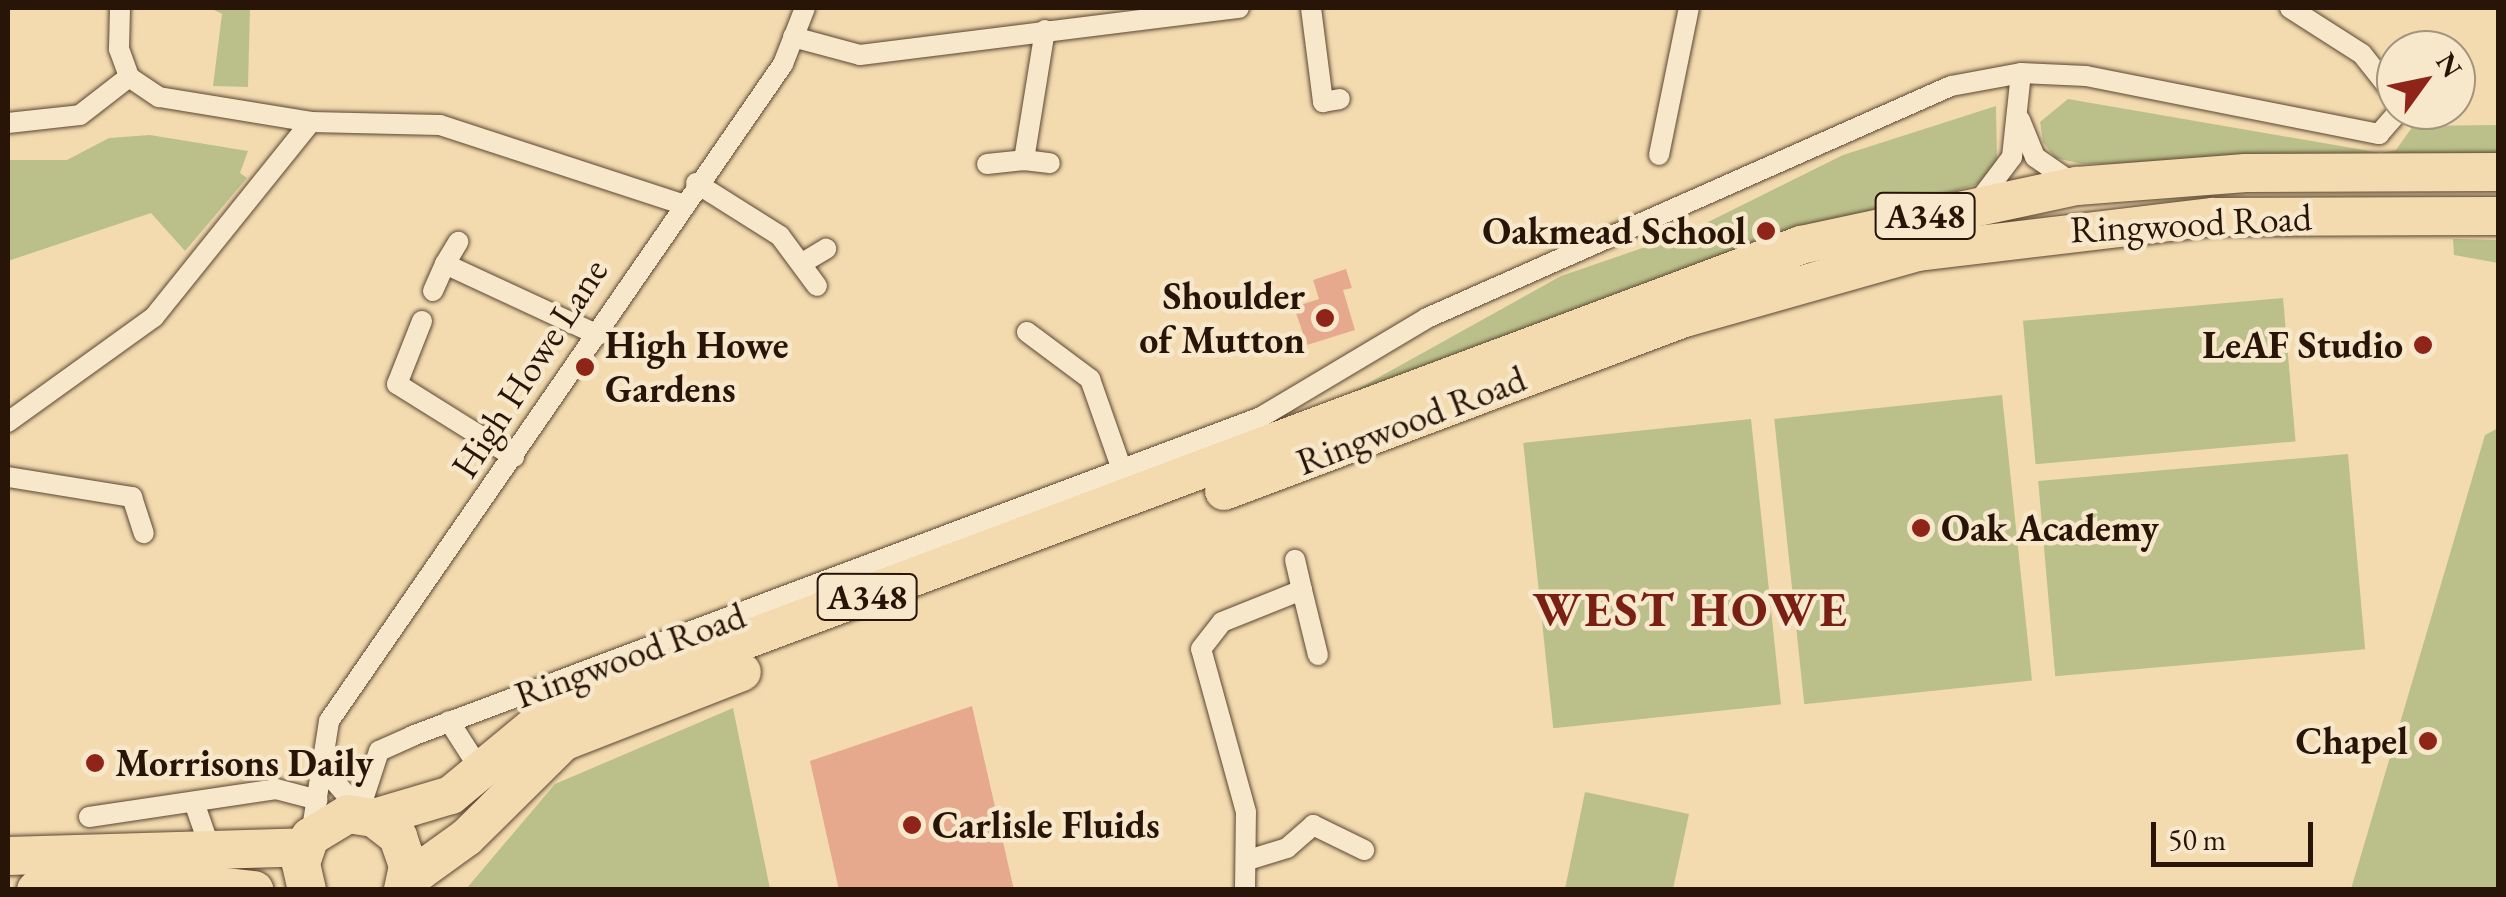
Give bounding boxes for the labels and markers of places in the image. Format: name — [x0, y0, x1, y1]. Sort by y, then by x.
place label: Oakmead School — [1482, 208, 1746, 254]
marker: Oakmead School — [1755, 220, 1777, 242]
place label: Shoulder of Mutton — [1139, 273, 1305, 362]
marker: Shoulder of Mutton — [1314, 307, 1336, 329]
place label: High Howe Gardens — [605, 322, 789, 412]
place label: LeAF Studio — [2202, 322, 2403, 368]
marker: LeAF Studio — [2412, 334, 2434, 356]
marker: High Howe Gardens — [574, 356, 596, 378]
place label: Oak Academy — [1941, 505, 2159, 551]
marker: Oak Academy — [1910, 517, 1932, 539]
place label: Chapel — [2296, 718, 2408, 764]
marker: Chapel — [2417, 730, 2439, 752]
place label: Morrisons Daily — [115, 740, 373, 786]
marker: Morrisons Daily — [84, 752, 106, 774]
place label: Carlisle Fluids — [932, 802, 1160, 848]
marker: Carlisle Fluids — [901, 814, 923, 836]

